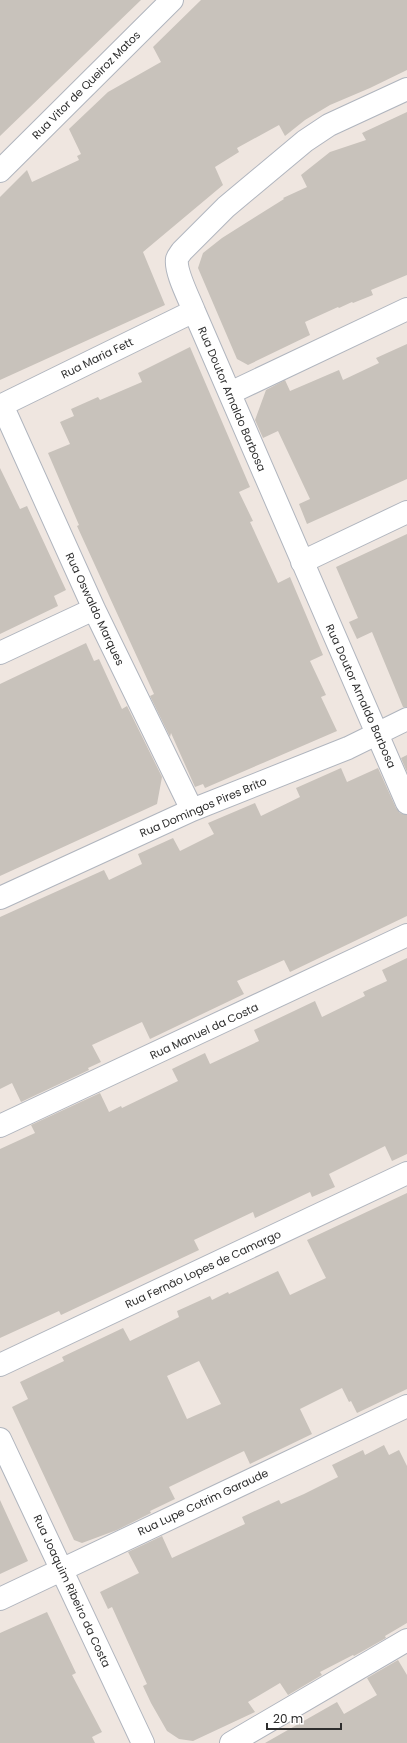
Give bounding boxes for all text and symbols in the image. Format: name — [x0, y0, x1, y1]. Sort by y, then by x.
street label: Rua Vitor de Queiroz Matos — [28, 27, 144, 143]
street label: Rua Doutor Arnaldo Barbosa — [194, 324, 270, 474]
street label: Rua Maria Fett — [58, 334, 136, 382]
street label: Rua Oswaldo Marques — [62, 550, 128, 668]
street label: Rua Doutor Arnaldo Barbosa — [322, 621, 400, 771]
street label: Rua Domingos Pires Brito — [137, 773, 269, 841]
street label: Rua Manuel da Costa — [147, 999, 261, 1063]
street label: Rua Fernão Lopes de Camargo — [122, 1226, 284, 1312]
street label: Rua Lupe Cotrim Garaude — [135, 1465, 271, 1539]
street label: Rua Joaquim Ribeiro da Costa — [29, 1512, 115, 1670]
scale bar — [267, 1705, 341, 1731]
text: 20 m — [273, 1710, 303, 1727]

